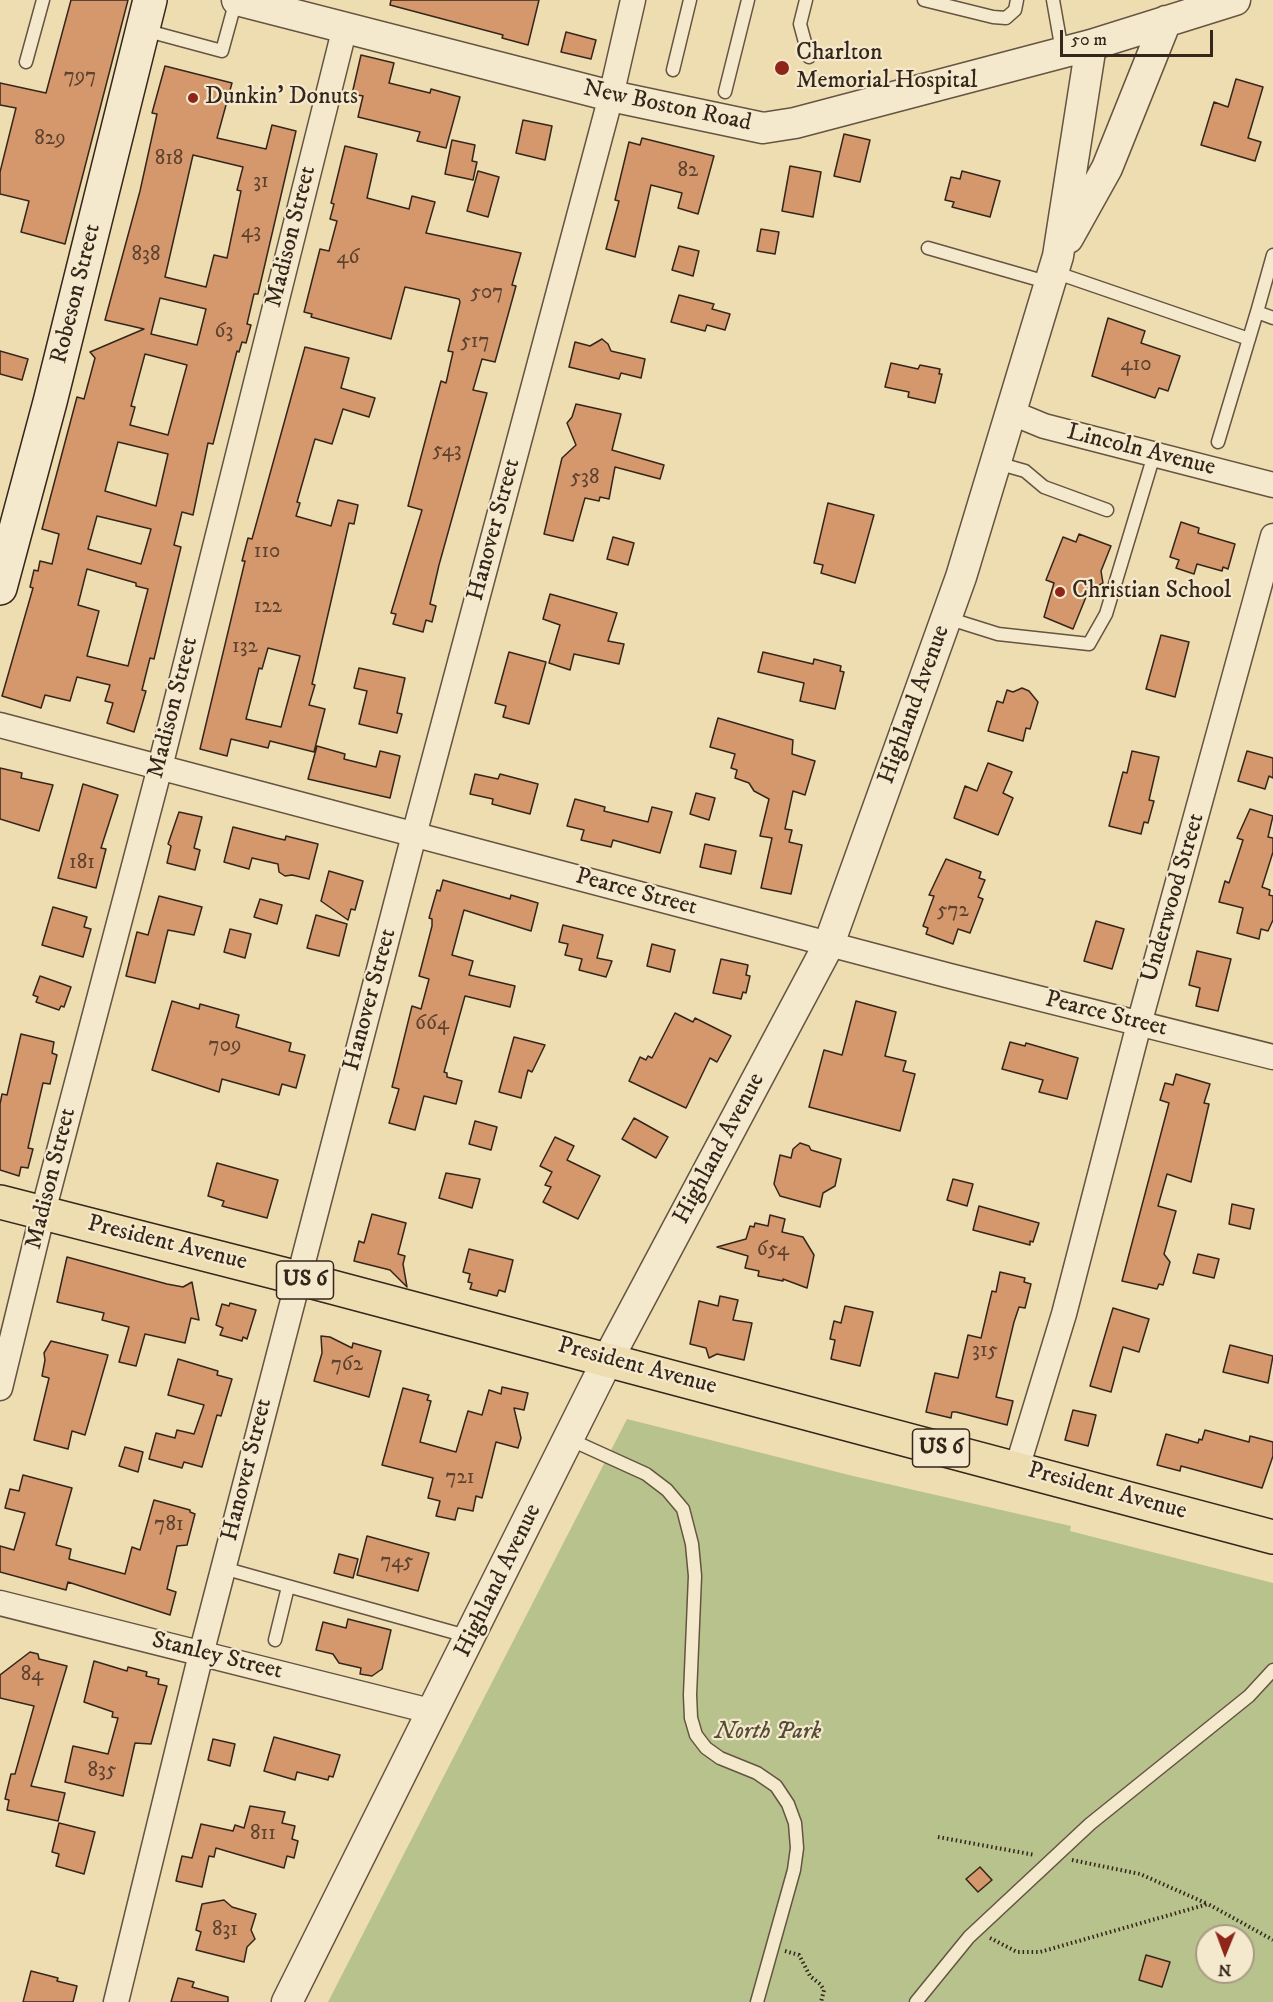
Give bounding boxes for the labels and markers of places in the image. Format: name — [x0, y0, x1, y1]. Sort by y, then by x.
place label: Charlton Memorial Hospital — [796, 40, 977, 96]
marker: Charlton Memorial Hospital — [773, 59, 791, 77]
place label: Dunkin' Donuts — [205, 84, 358, 112]
marker: Dunkin' Donuts — [186, 91, 200, 105]
place label: Christian School — [1072, 578, 1231, 606]
marker: Christian School — [1053, 585, 1067, 599]

